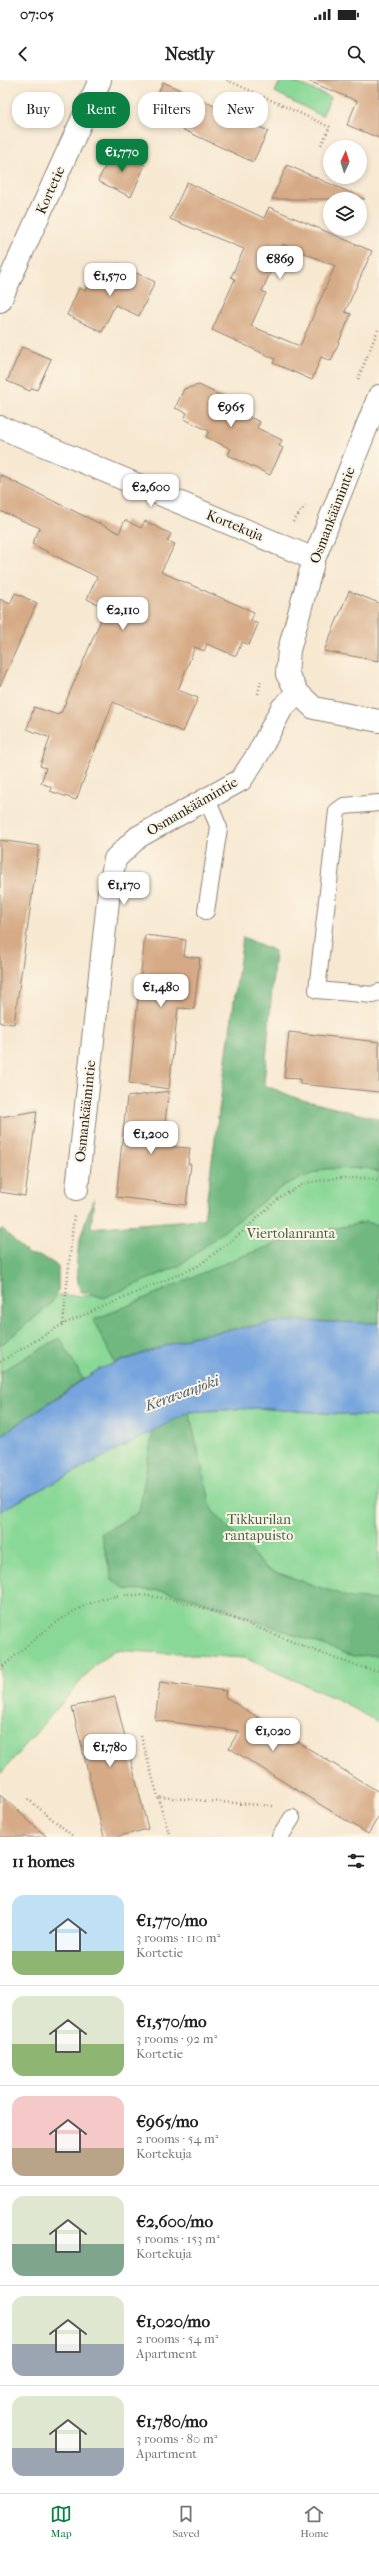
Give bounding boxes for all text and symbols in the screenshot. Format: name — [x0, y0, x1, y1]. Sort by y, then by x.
text: 07:05 — [20, 5, 54, 23]
icon: back — [12, 43, 34, 65]
icon: search — [345, 43, 367, 65]
text: Nestly — [165, 44, 214, 65]
chip: Buy — [12, 92, 64, 128]
chip: Rent — [72, 92, 130, 128]
chip: Filters — [138, 92, 205, 128]
chip: New — [213, 92, 268, 128]
pin: €1,770 — [89, 139, 155, 173]
north arrow — [323, 140, 367, 184]
map controls — [323, 140, 367, 236]
text: €1,770 — [105, 144, 139, 159]
street label: Kortetie — [32, 163, 69, 217]
button: layers — [323, 192, 367, 236]
pin: €869 — [256, 246, 304, 280]
text: €869 — [266, 251, 294, 266]
pin: €1,570 — [77, 263, 143, 297]
text: €1,570 — [93, 268, 127, 283]
pin: €965 — [207, 394, 255, 428]
text: €965 — [217, 399, 245, 414]
street label: Osmankäämintie — [306, 464, 359, 566]
pin: €2,600 — [118, 474, 184, 508]
text: €2,600 — [132, 479, 170, 494]
street label: Kortekuja — [204, 506, 266, 545]
pin: €2,110 — [90, 597, 156, 631]
text: €2,110 — [106, 602, 140, 617]
street label: Osmankäämintie — [144, 773, 241, 839]
pin: €1,170 — [91, 872, 157, 906]
text: €1,170 — [107, 877, 141, 892]
pin: €1,480 — [128, 974, 194, 1008]
text: €1,480 — [143, 979, 179, 994]
street label: Osmankäämintie — [72, 1059, 99, 1163]
pin: €1,200 — [118, 1121, 184, 1155]
text: €1,200 — [133, 1126, 169, 1141]
park label: Viertolanranta — [246, 1225, 336, 1242]
water label: Keravanjoki — [142, 1371, 223, 1415]
park label: Tikkurilan rantapuisto — [225, 1511, 293, 1544]
pin: €1,020 — [240, 1718, 306, 1752]
text: €1,020 — [255, 1723, 291, 1738]
pin: €1,780 — [77, 1734, 143, 1768]
text: €1,780 — [93, 1739, 127, 1754]
icon: filters — [345, 1850, 367, 1872]
text: 11 homes — [12, 1851, 75, 1871]
text: €1,770/mo — [136, 1910, 207, 1930]
icon: home — [44, 1911, 92, 1959]
text: 3 rooms · 110 m² — [136, 1930, 220, 1945]
text: Kortetie — [136, 1945, 183, 1960]
text: €1,570/mo — [136, 2011, 207, 2031]
icon: home — [44, 2012, 92, 2060]
text: 3 rooms · 92 m² — [136, 2031, 217, 2046]
text: Kortetie — [136, 2046, 183, 2061]
text: €965/mo — [136, 2111, 198, 2131]
icon: home — [44, 2112, 92, 2160]
text: 2 rooms · 54 m² — [136, 2131, 218, 2146]
text: Kortekuja — [136, 2146, 192, 2161]
text: €2,600/mo — [136, 2211, 213, 2231]
icon: home — [44, 2212, 92, 2260]
text: 5 rooms · 153 m² — [136, 2231, 220, 2246]
text: Kortekuja — [136, 2246, 192, 2261]
text: €1,020/mo — [136, 2311, 210, 2331]
icon: home — [44, 2312, 92, 2360]
text: 2 rooms · 54 m² — [136, 2331, 218, 2346]
text: Apartment — [136, 2346, 197, 2361]
text: €1,780/mo — [136, 2411, 208, 2431]
icon: home — [44, 2412, 92, 2460]
text: 3 rooms · 80 m² — [136, 2431, 217, 2446]
text: Apartment — [136, 2446, 197, 2461]
tab: Map — [50, 2503, 72, 2540]
tab: Saved — [173, 2503, 200, 2540]
tab: Home — [300, 2503, 329, 2540]

